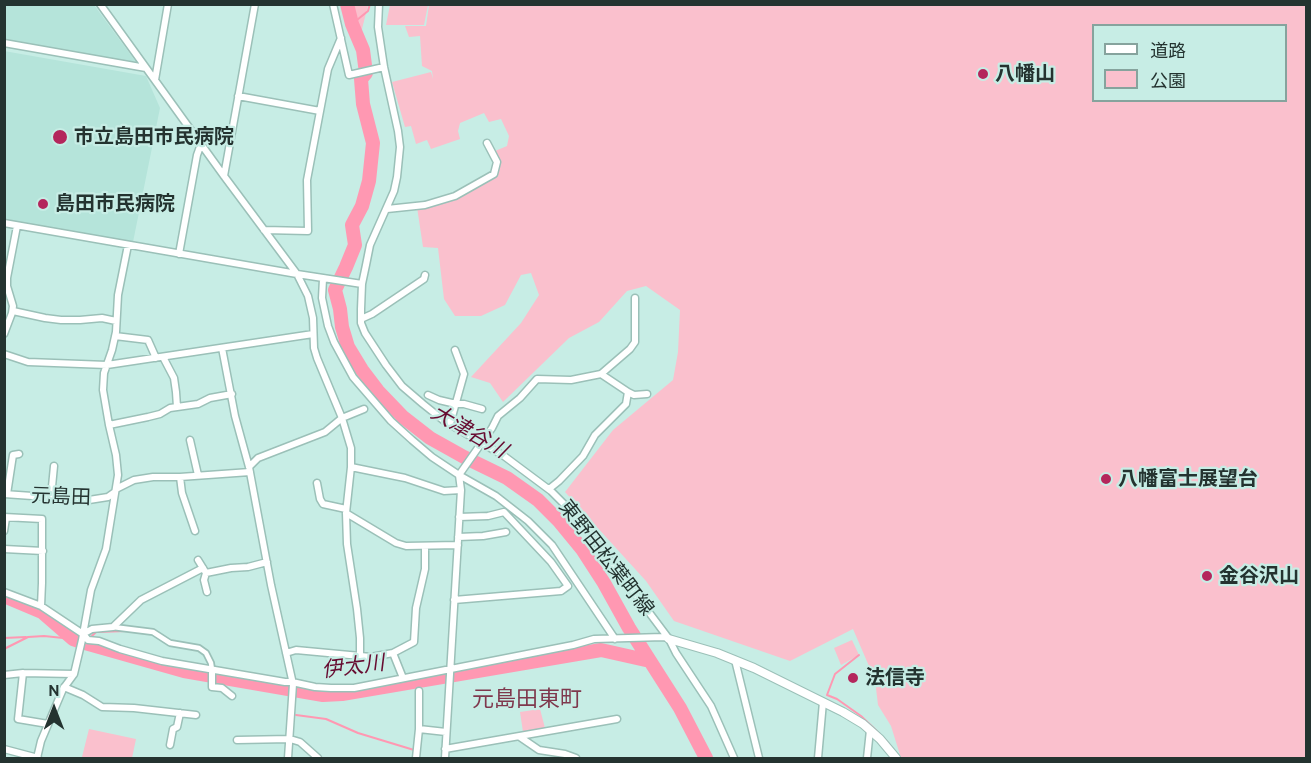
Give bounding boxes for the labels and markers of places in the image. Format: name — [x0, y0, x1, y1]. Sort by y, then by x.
place label: 八幡山 — [995, 62, 1055, 86]
marker: 八幡山 — [976, 67, 990, 81]
place label: 市立島田市民病院 — [74, 125, 234, 149]
marker: 市立島田市民病院 — [51, 128, 69, 146]
place label: 島田市民病院 — [55, 192, 175, 216]
marker: 島田市民病院 — [36, 197, 50, 211]
place label: 八幡富士展望台 — [1118, 467, 1258, 491]
marker: 八幡富士展望台 — [1099, 472, 1113, 486]
place label: 金谷沢山 — [1219, 564, 1299, 588]
marker: 金谷沢山 — [1200, 569, 1214, 583]
place label: 法信寺 — [865, 666, 925, 690]
marker: 法信寺 — [846, 671, 860, 685]

